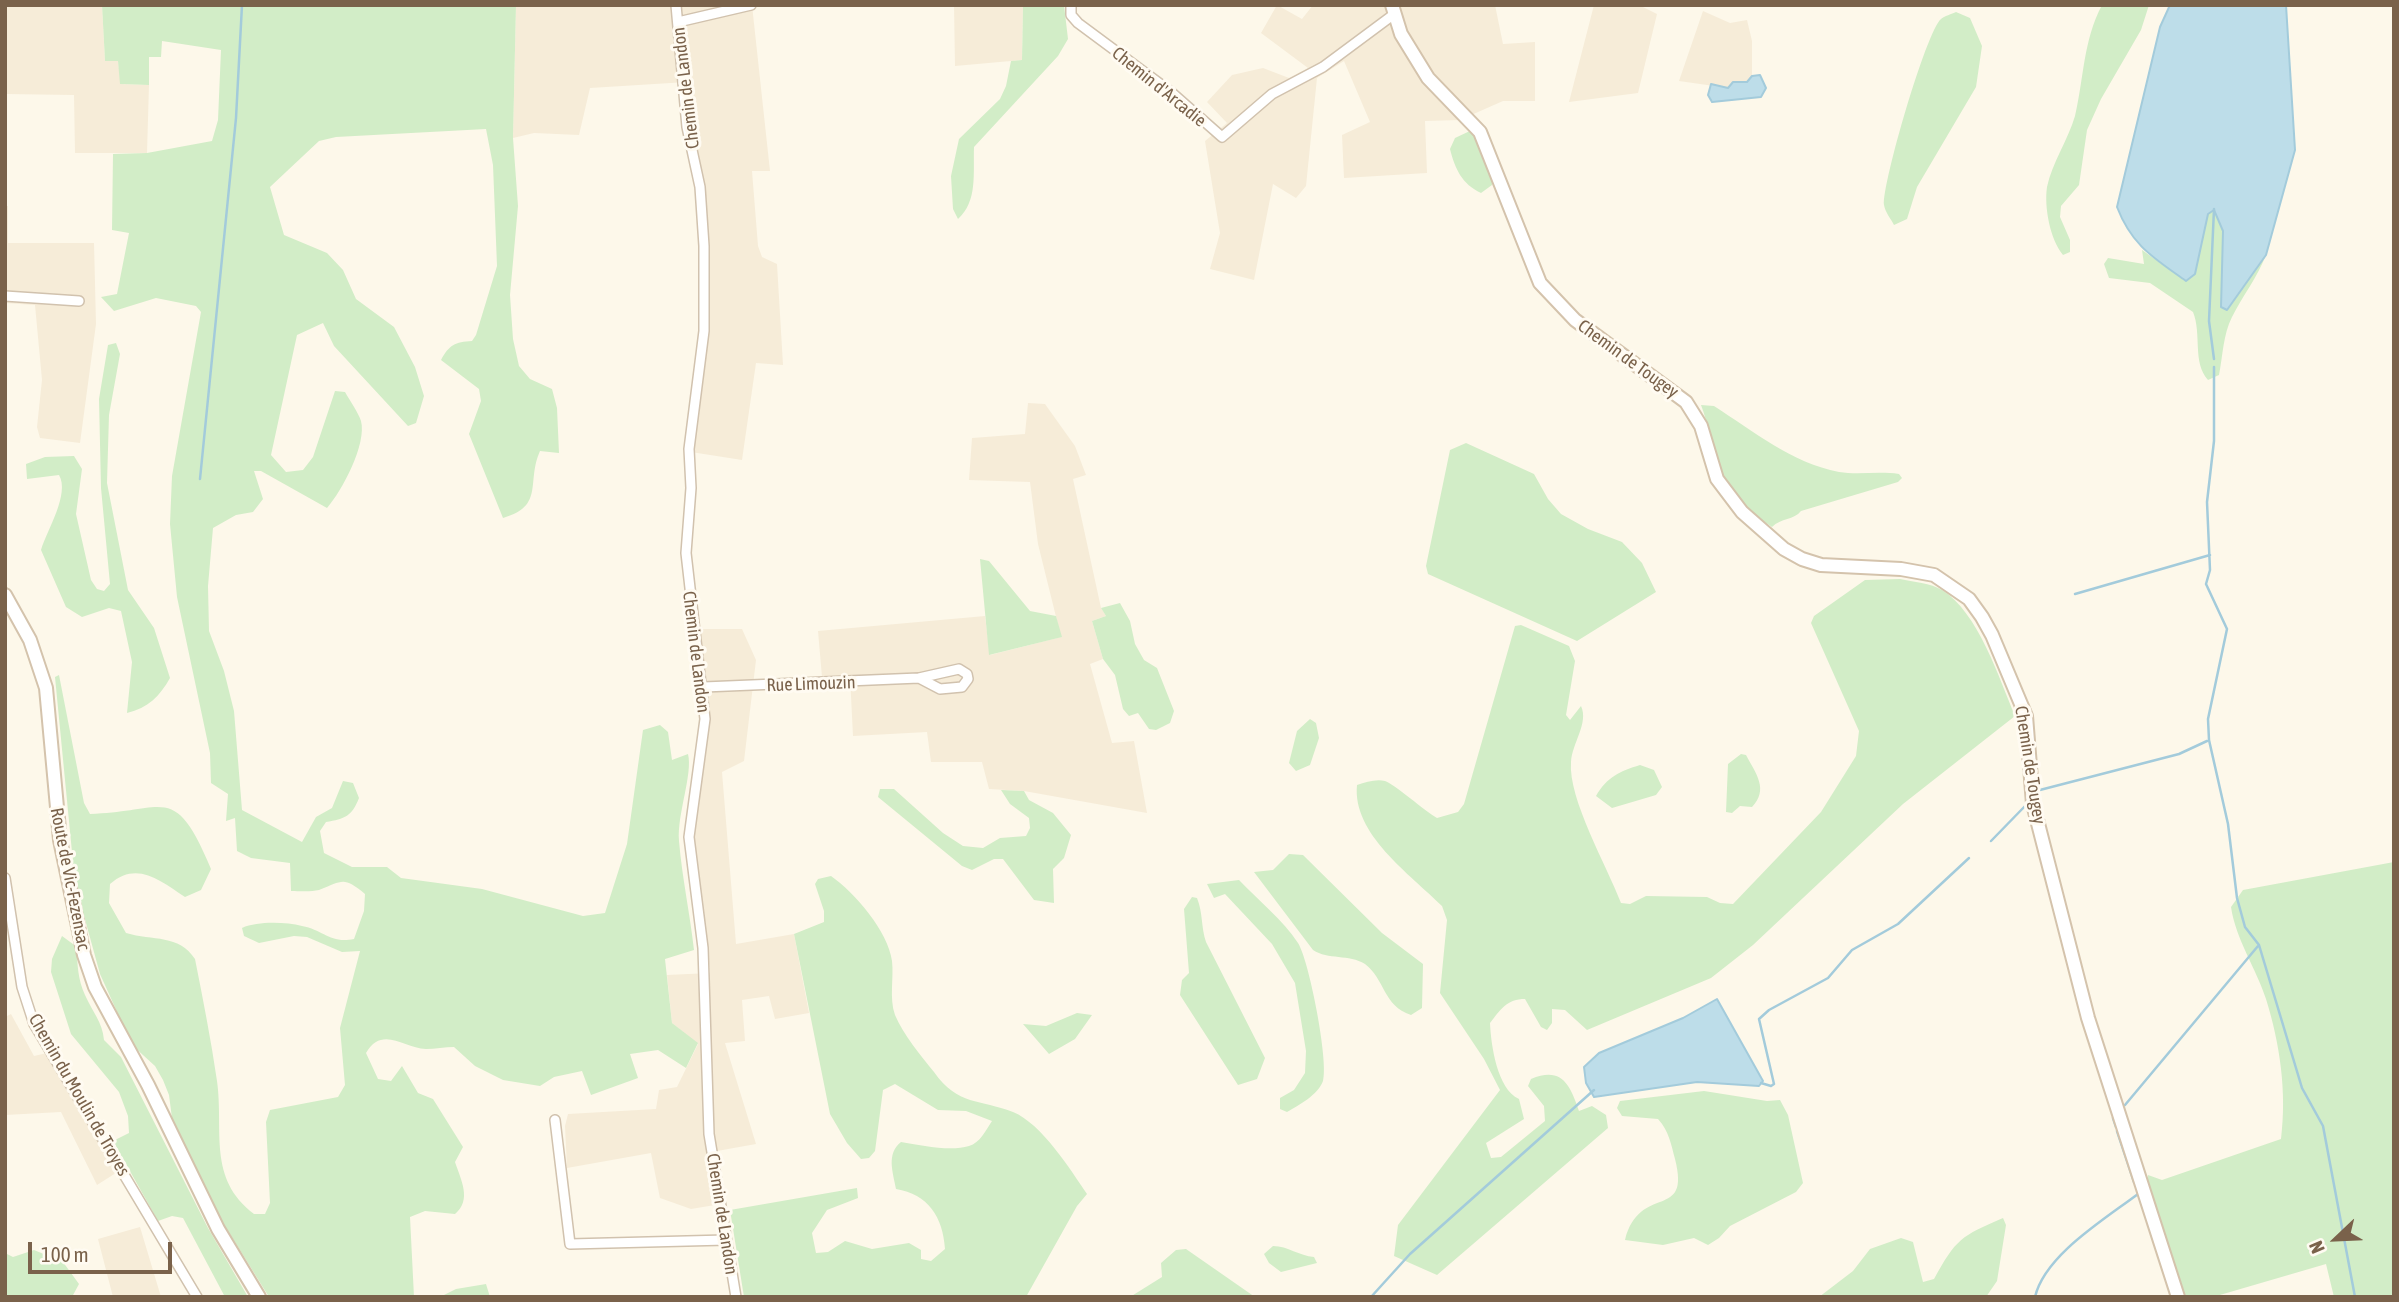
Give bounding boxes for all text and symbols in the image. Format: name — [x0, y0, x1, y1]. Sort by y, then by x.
street label: Chemin de Landon — [668, 26, 704, 150]
street label: Chemin d'Arcadie — [1108, 42, 1210, 132]
street label: Chemin de Tougey — [1573, 315, 1683, 403]
street label: Chemin de Landon — [678, 590, 714, 714]
street label: Rue Limouzin — [766, 672, 856, 696]
street label: Chemin de Tougey — [2010, 704, 2050, 826]
street label: Route de Vic-Fezensac — [46, 806, 94, 952]
street label: Chemin du Moulin de Troyes — [24, 1010, 134, 1180]
street label: Chemin de Landon — [702, 1152, 742, 1276]
north arrow — [2301, 1204, 2371, 1274]
scale bar — [32, 1228, 175, 1272]
text: N — [2304, 1238, 2329, 1257]
text: 100 m — [41, 1242, 89, 1266]

